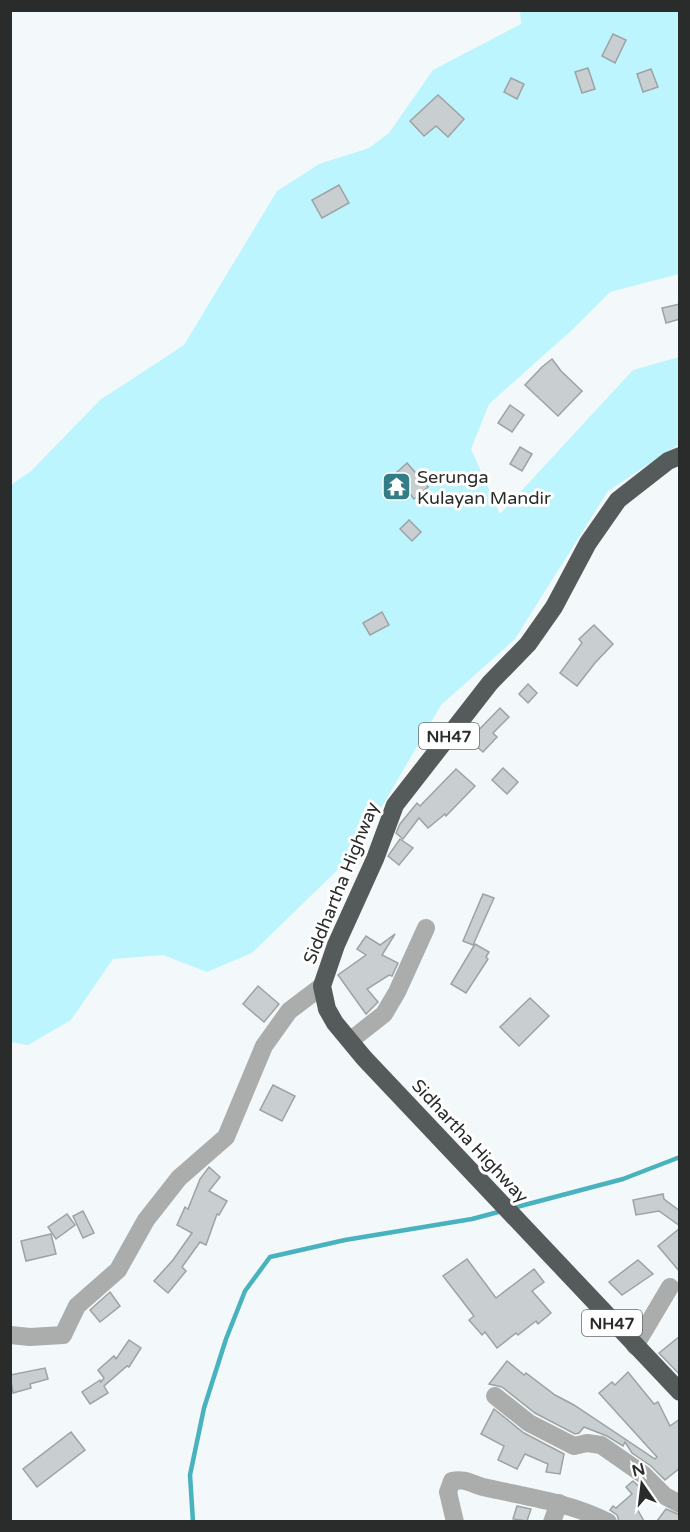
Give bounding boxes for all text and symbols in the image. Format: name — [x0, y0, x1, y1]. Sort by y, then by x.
place label: Serunga Kulayan Mandir — [417, 466, 551, 509]
temple icon: Serunga Kulayan Mandir — [380, 471, 412, 503]
road number: NH47 — [419, 723, 479, 749]
street label: Siddhartha Highway — [298, 799, 384, 967]
street label: Sidhartha Highway — [407, 1075, 533, 1208]
road number: NH47 — [582, 1310, 642, 1336]
north arrow — [612, 1454, 672, 1514]
text: N — [630, 1459, 647, 1482]

